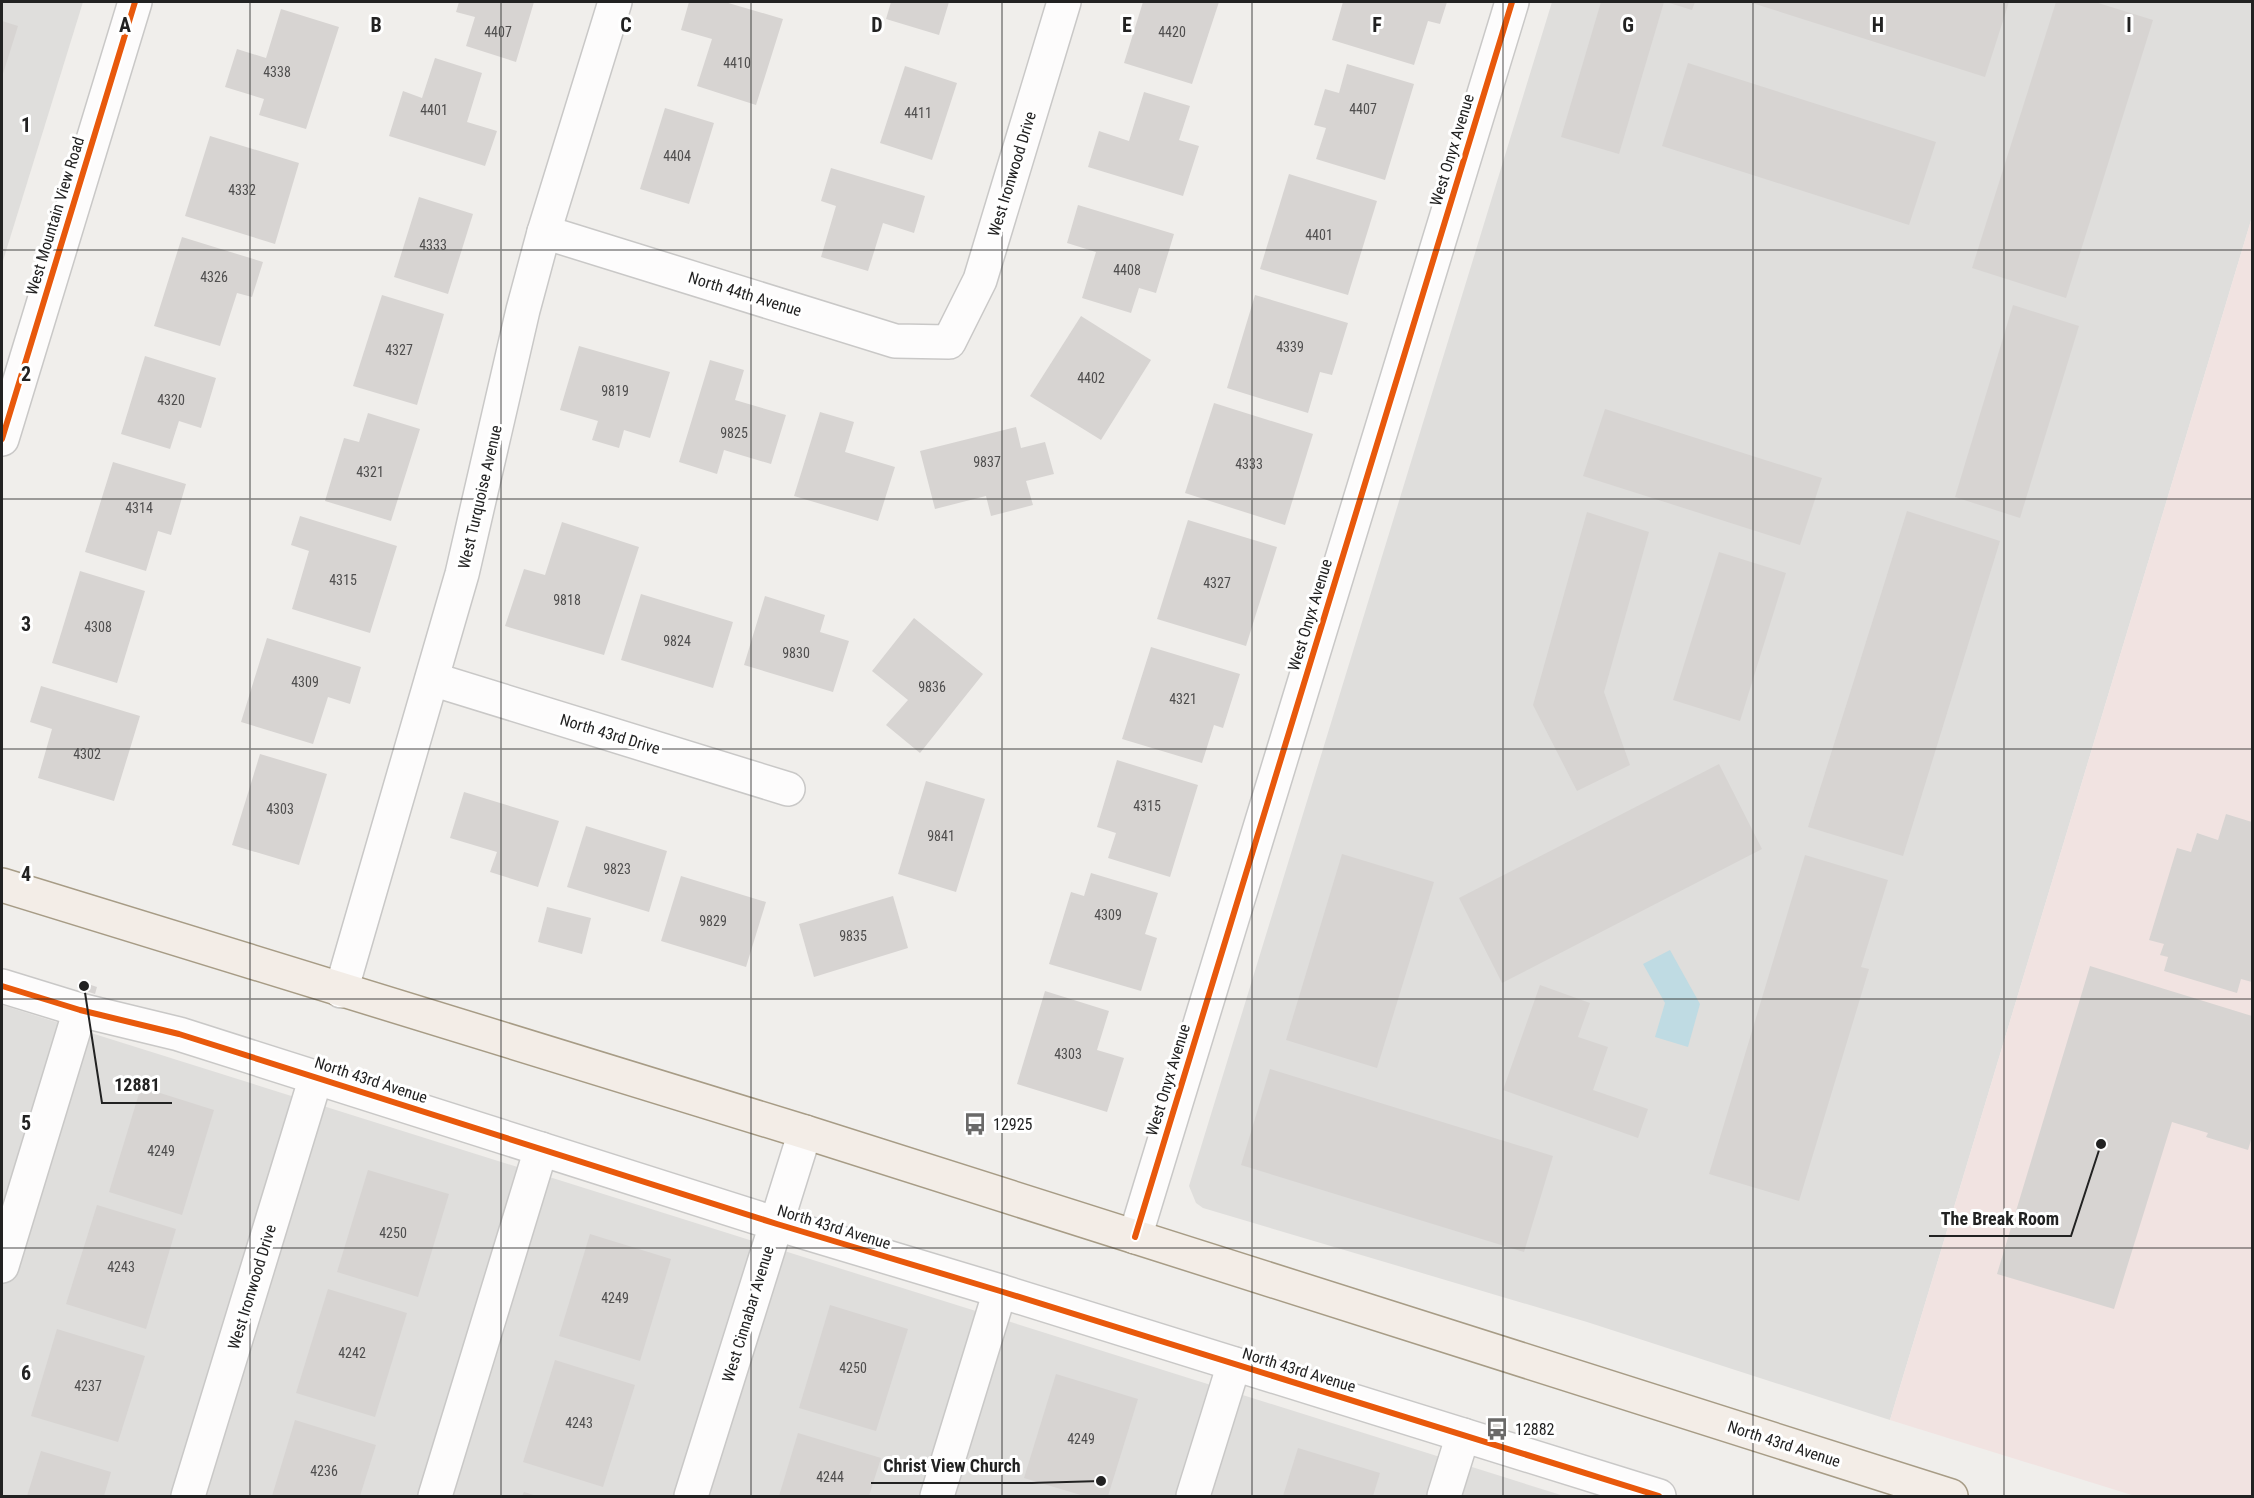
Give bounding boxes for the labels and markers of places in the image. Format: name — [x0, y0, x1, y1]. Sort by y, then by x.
callout: 12881 — [102, 1067, 172, 1103]
bus stop icon: 12925 — [962, 1111, 988, 1137]
place label: 12925 — [993, 1115, 1033, 1134]
callout: The Break Room — [1929, 1200, 2071, 1236]
bus stop icon: 12882 — [1484, 1416, 1510, 1442]
place label: 12882 — [1515, 1420, 1555, 1439]
callout: Christ View Church — [871, 1447, 1032, 1483]

